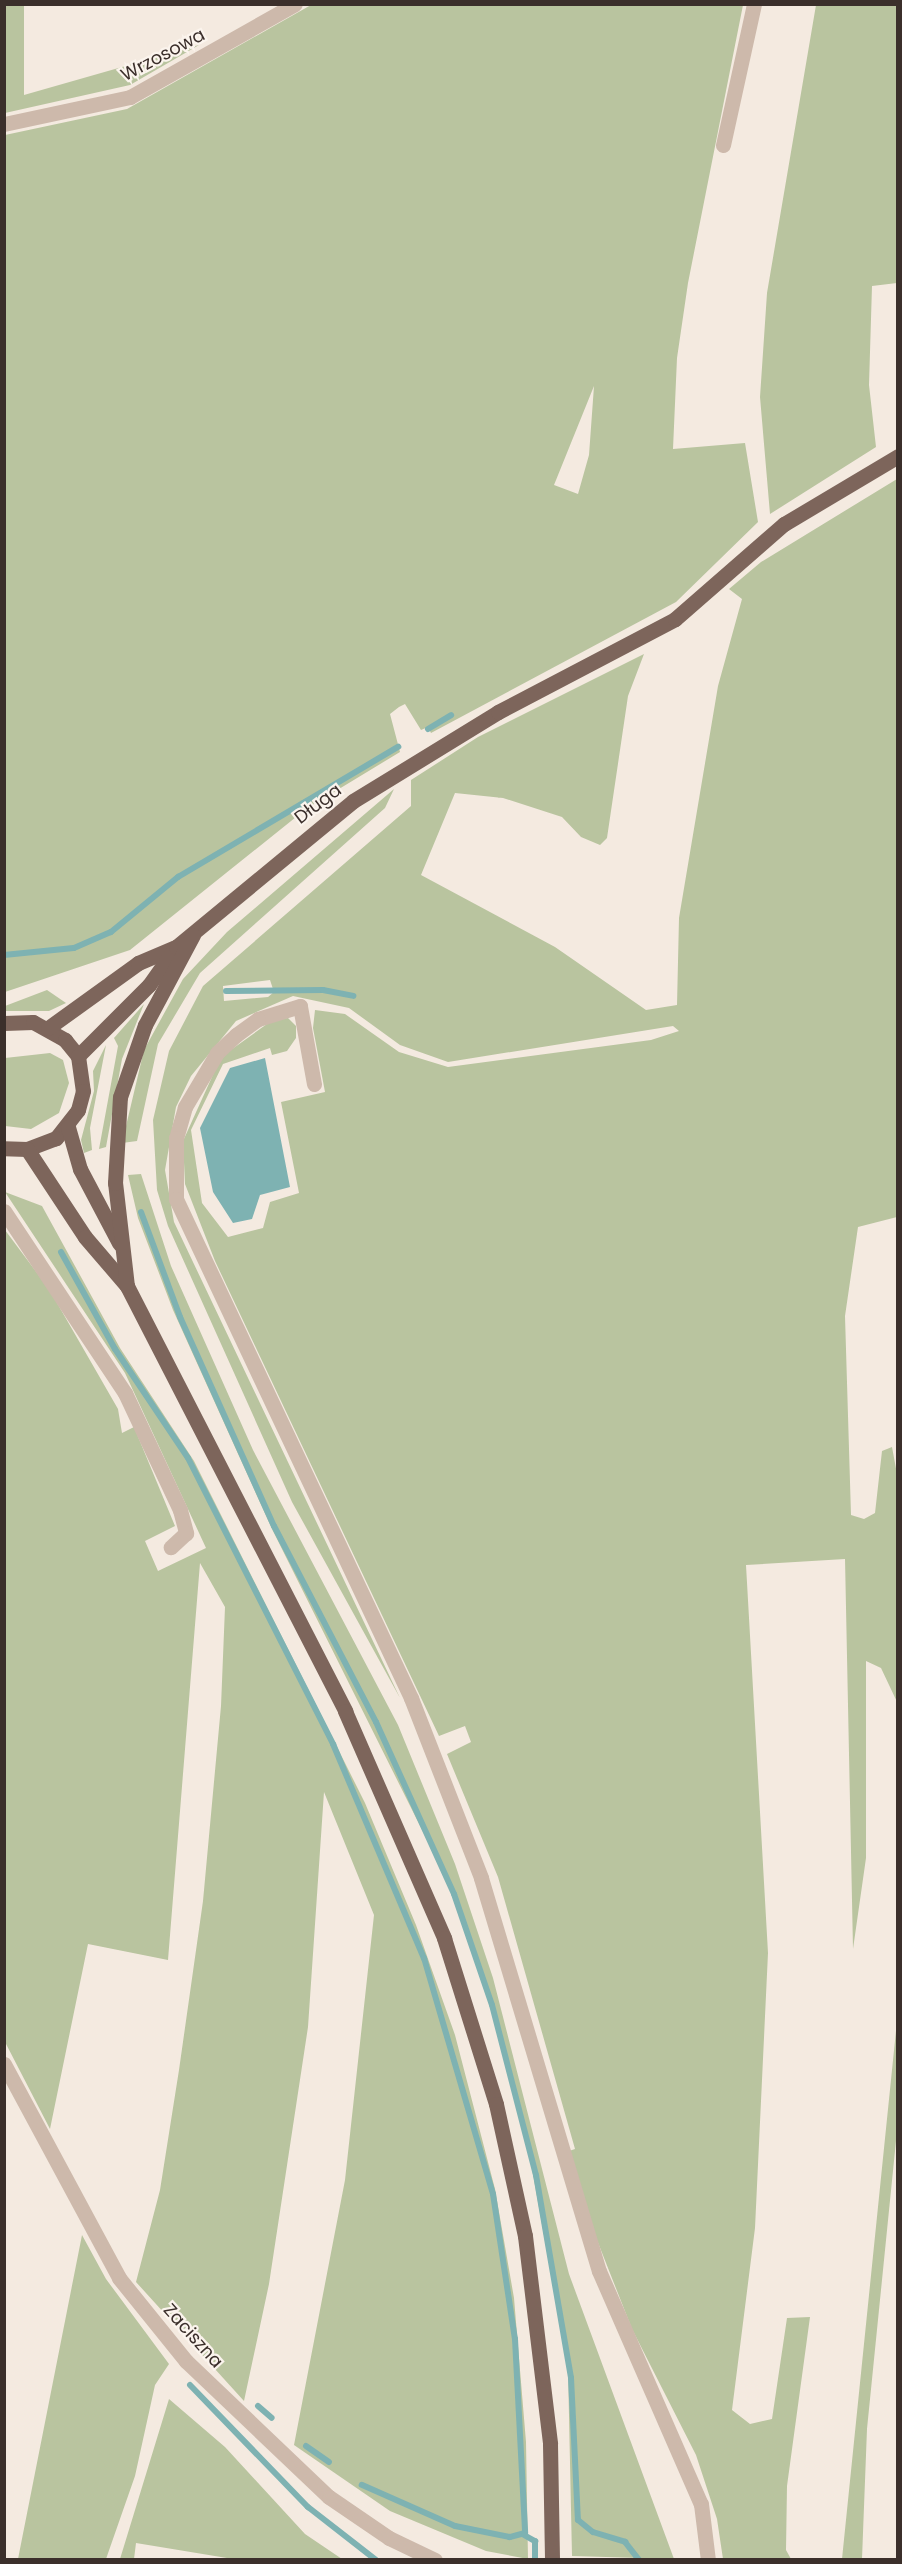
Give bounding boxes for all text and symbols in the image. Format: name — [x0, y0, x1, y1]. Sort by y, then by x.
street label: Wrzosowa — [117, 24, 209, 86]
street label: Długa — [290, 779, 346, 829]
street label: Zaciszna — [159, 2300, 227, 2372]

